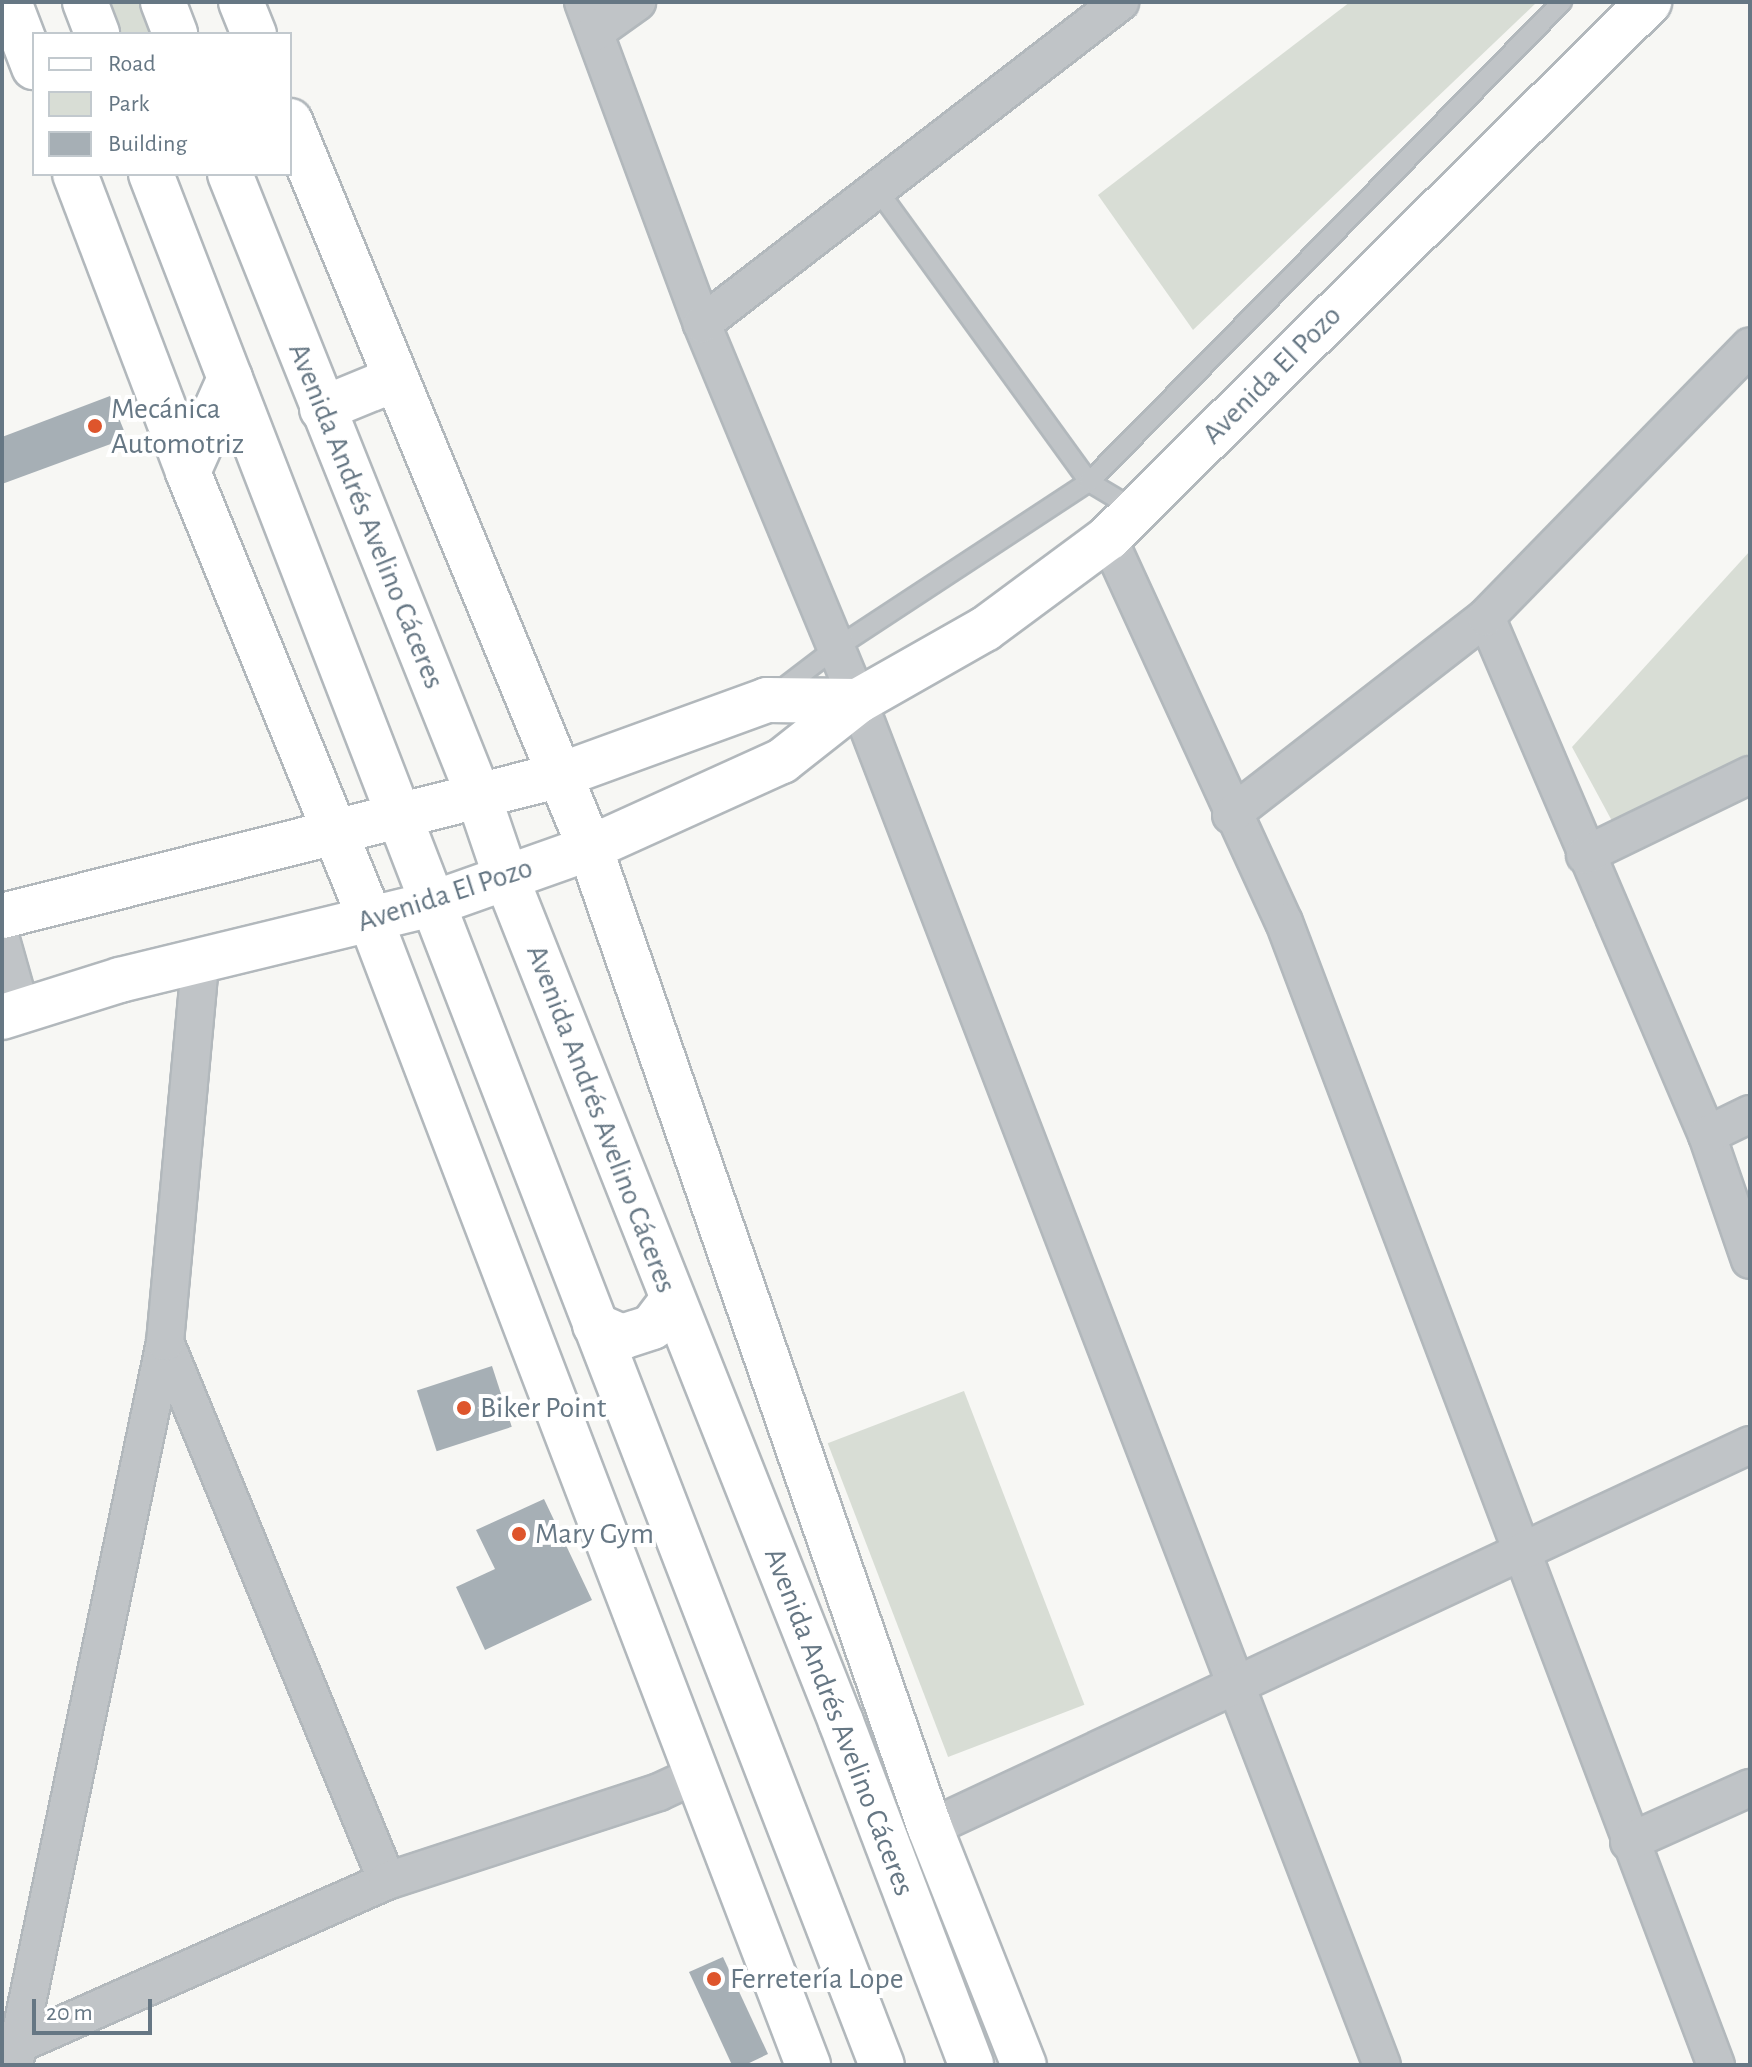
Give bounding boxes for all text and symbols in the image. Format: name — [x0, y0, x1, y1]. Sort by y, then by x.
legend — [32, 32, 292, 176]
text: Road — [108, 52, 156, 76]
text: Park — [108, 92, 149, 116]
text: Building — [108, 132, 187, 156]
street label: Avenida El Pozo — [1195, 298, 1349, 452]
street label: Avenida Andrés Avelino Cáceres — [280, 338, 452, 694]
place label: Mecánica Automotriz — [111, 391, 244, 462]
marker: Mecánica Automotriz — [86, 417, 104, 435]
street label: Avenida El Pozo — [353, 850, 537, 940]
street label: Avenida Andrés Avelino Cáceres — [518, 940, 684, 1298]
place label: Biker Point — [480, 1390, 606, 1426]
marker: Biker Point — [455, 1399, 473, 1417]
place label: Mary Gym — [535, 1516, 654, 1552]
marker: Mary Gym — [510, 1525, 528, 1543]
street label: Avenida Andrés Avelino Cáceres — [756, 1543, 922, 1901]
place label: Ferretería Lope — [730, 1961, 904, 1997]
marker: Ferretería Lope — [705, 1970, 723, 1988]
scale bar — [36, 1983, 156, 2033]
text: 20 m — [46, 2001, 93, 2025]

